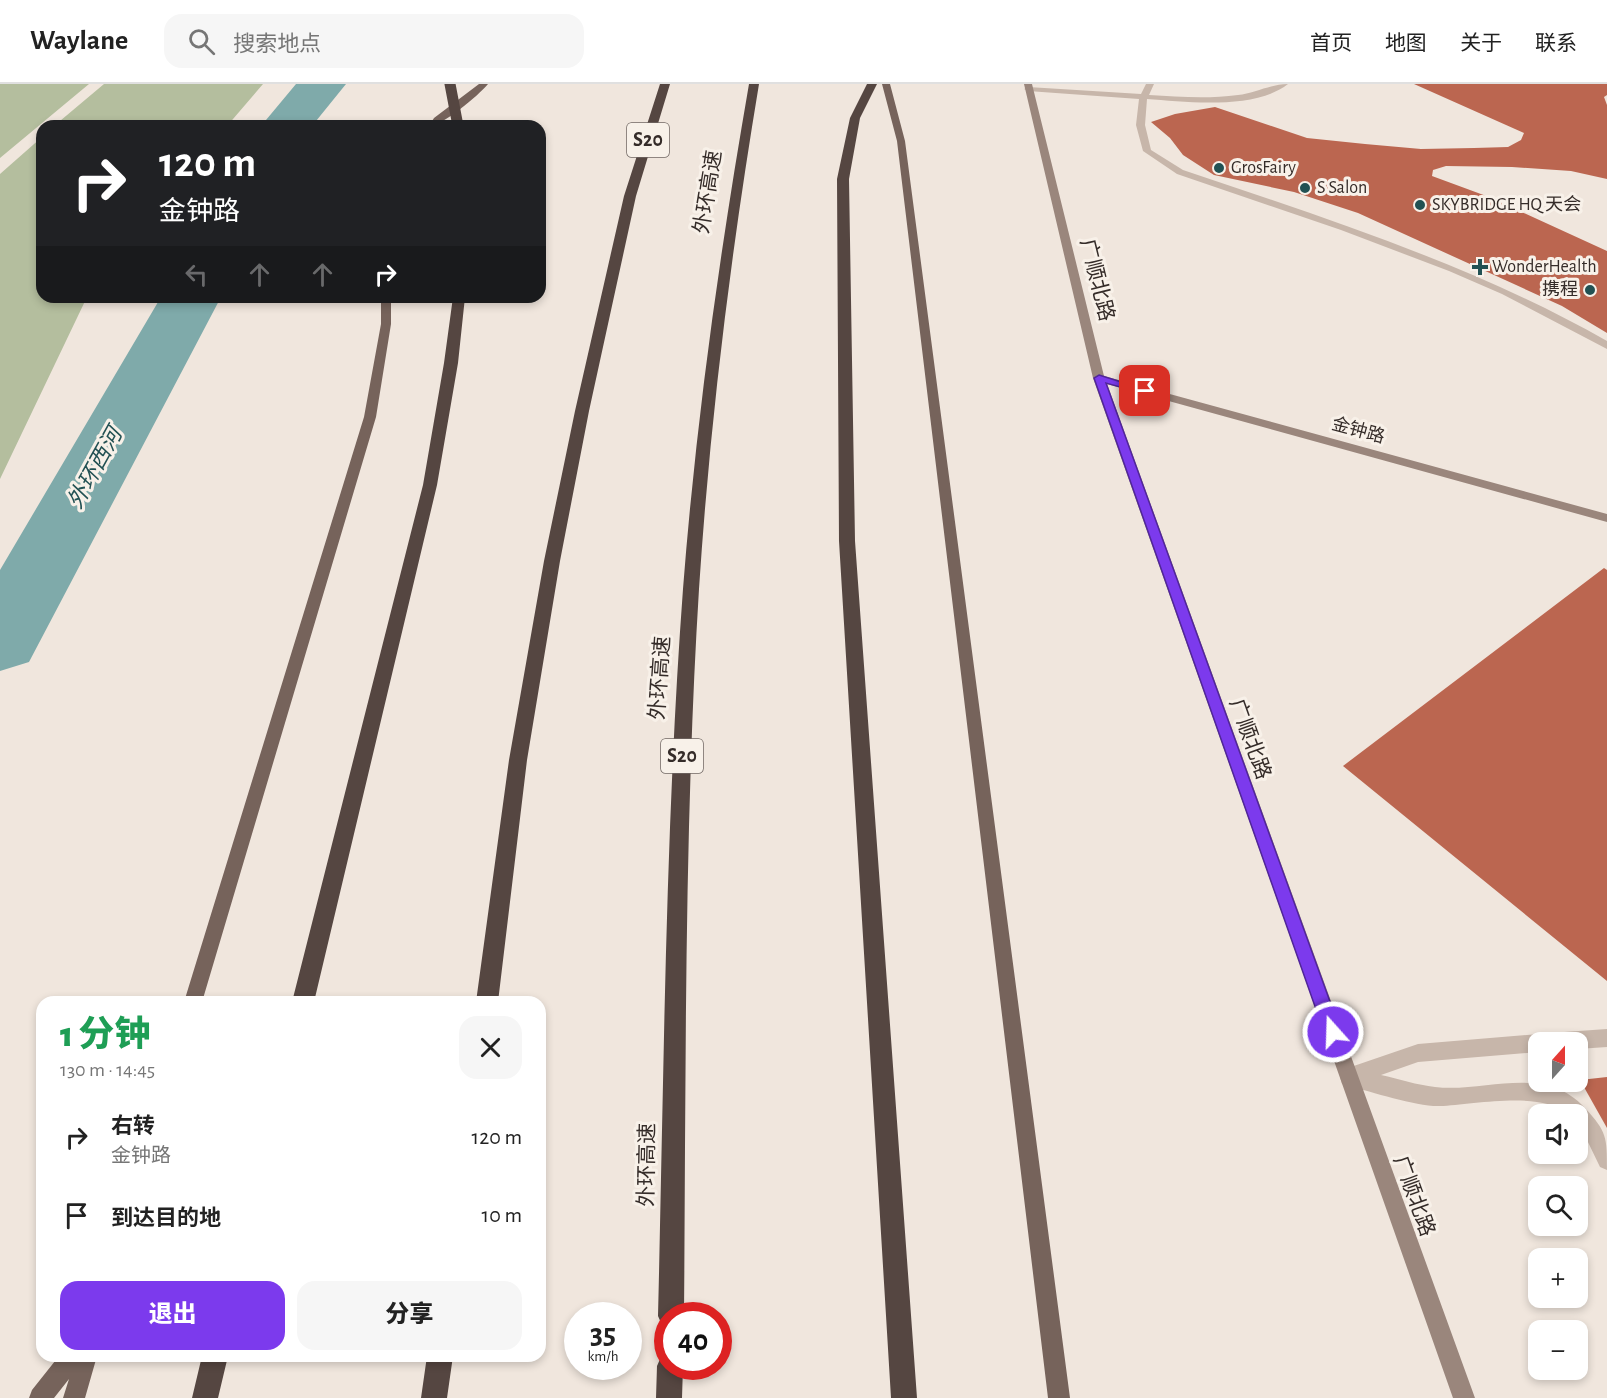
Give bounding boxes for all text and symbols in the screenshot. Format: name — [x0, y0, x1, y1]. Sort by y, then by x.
search box — [164, 14, 584, 68]
icon: search — [185, 25, 218, 58]
text: Waylane — [30, 27, 128, 55]
text: 搜索地点 — [233, 33, 321, 55]
text: 首页 — [1310, 33, 1352, 54]
text: 地图 — [1385, 33, 1427, 54]
text: 关于 — [1460, 33, 1502, 54]
text: 联系 — [1535, 33, 1577, 54]
road number: S20 — [627, 123, 669, 157]
text: 120 m — [159, 142, 256, 184]
icon: right — [60, 144, 138, 222]
street label: 外环高速 — [690, 149, 725, 235]
place label: GrosFairy — [1231, 159, 1296, 177]
marker: GrosFairy — [1212, 161, 1226, 175]
place label: S Salon — [1317, 179, 1367, 197]
marker: S Salon — [1298, 181, 1312, 195]
place label: SKYBRIDGE HQ 天会 — [1432, 195, 1581, 214]
text: 金钟路 — [159, 198, 240, 225]
marker: SKYBRIDGE HQ 天会 — [1413, 198, 1427, 212]
street label: 广顺北路 — [1077, 236, 1118, 323]
icon: left — [180, 258, 213, 291]
icon: ahead — [243, 258, 276, 291]
icon: ahead — [306, 258, 339, 291]
icon: right — [369, 258, 402, 291]
place label: WonderHealth — [1492, 258, 1597, 276]
marker: WonderHealth — [1473, 260, 1487, 274]
place label: 携程 — [1542, 279, 1578, 299]
marker: 携程 — [1583, 283, 1597, 297]
pin — [1119, 365, 1170, 416]
icon: arrive — [1128, 374, 1161, 407]
street label: 金钟路 — [1330, 413, 1387, 447]
water label: 外环西河 — [63, 420, 128, 512]
street label: 外环高速 — [646, 635, 673, 721]
street label: 广顺北路 — [1226, 696, 1275, 782]
road number: S20 — [661, 739, 703, 773]
position arrow — [1301, 1000, 1365, 1064]
button: close — [459, 1016, 522, 1079]
text: 1 分钟 — [60, 1017, 150, 1053]
north arrow — [1528, 1032, 1588, 1092]
map controls — [1528, 1032, 1588, 1380]
text: 130 m · 14:45 — [60, 1060, 155, 1080]
button: sound — [1528, 1104, 1588, 1164]
text: 右转 — [111, 1115, 155, 1137]
icon: right — [60, 1121, 93, 1154]
street label: 外环高速 — [635, 1123, 658, 1207]
text: 120 m — [472, 1126, 522, 1148]
text: 金钟路 — [111, 1146, 171, 1166]
street label: 广顺北路 — [1390, 1153, 1439, 1239]
button: search — [1528, 1176, 1588, 1236]
icon: arrive — [60, 1199, 93, 1232]
text: 10 m — [482, 1204, 522, 1226]
text: 到达目的地 — [111, 1207, 221, 1229]
button: + — [1528, 1248, 1588, 1308]
button: 退出 — [60, 1281, 285, 1350]
button: 分享 — [297, 1281, 522, 1350]
speed limit sign: 40 — [654, 1302, 732, 1380]
text: 35 — [590, 1319, 616, 1349]
button: − — [1528, 1320, 1588, 1380]
text: km/h — [588, 1349, 618, 1364]

